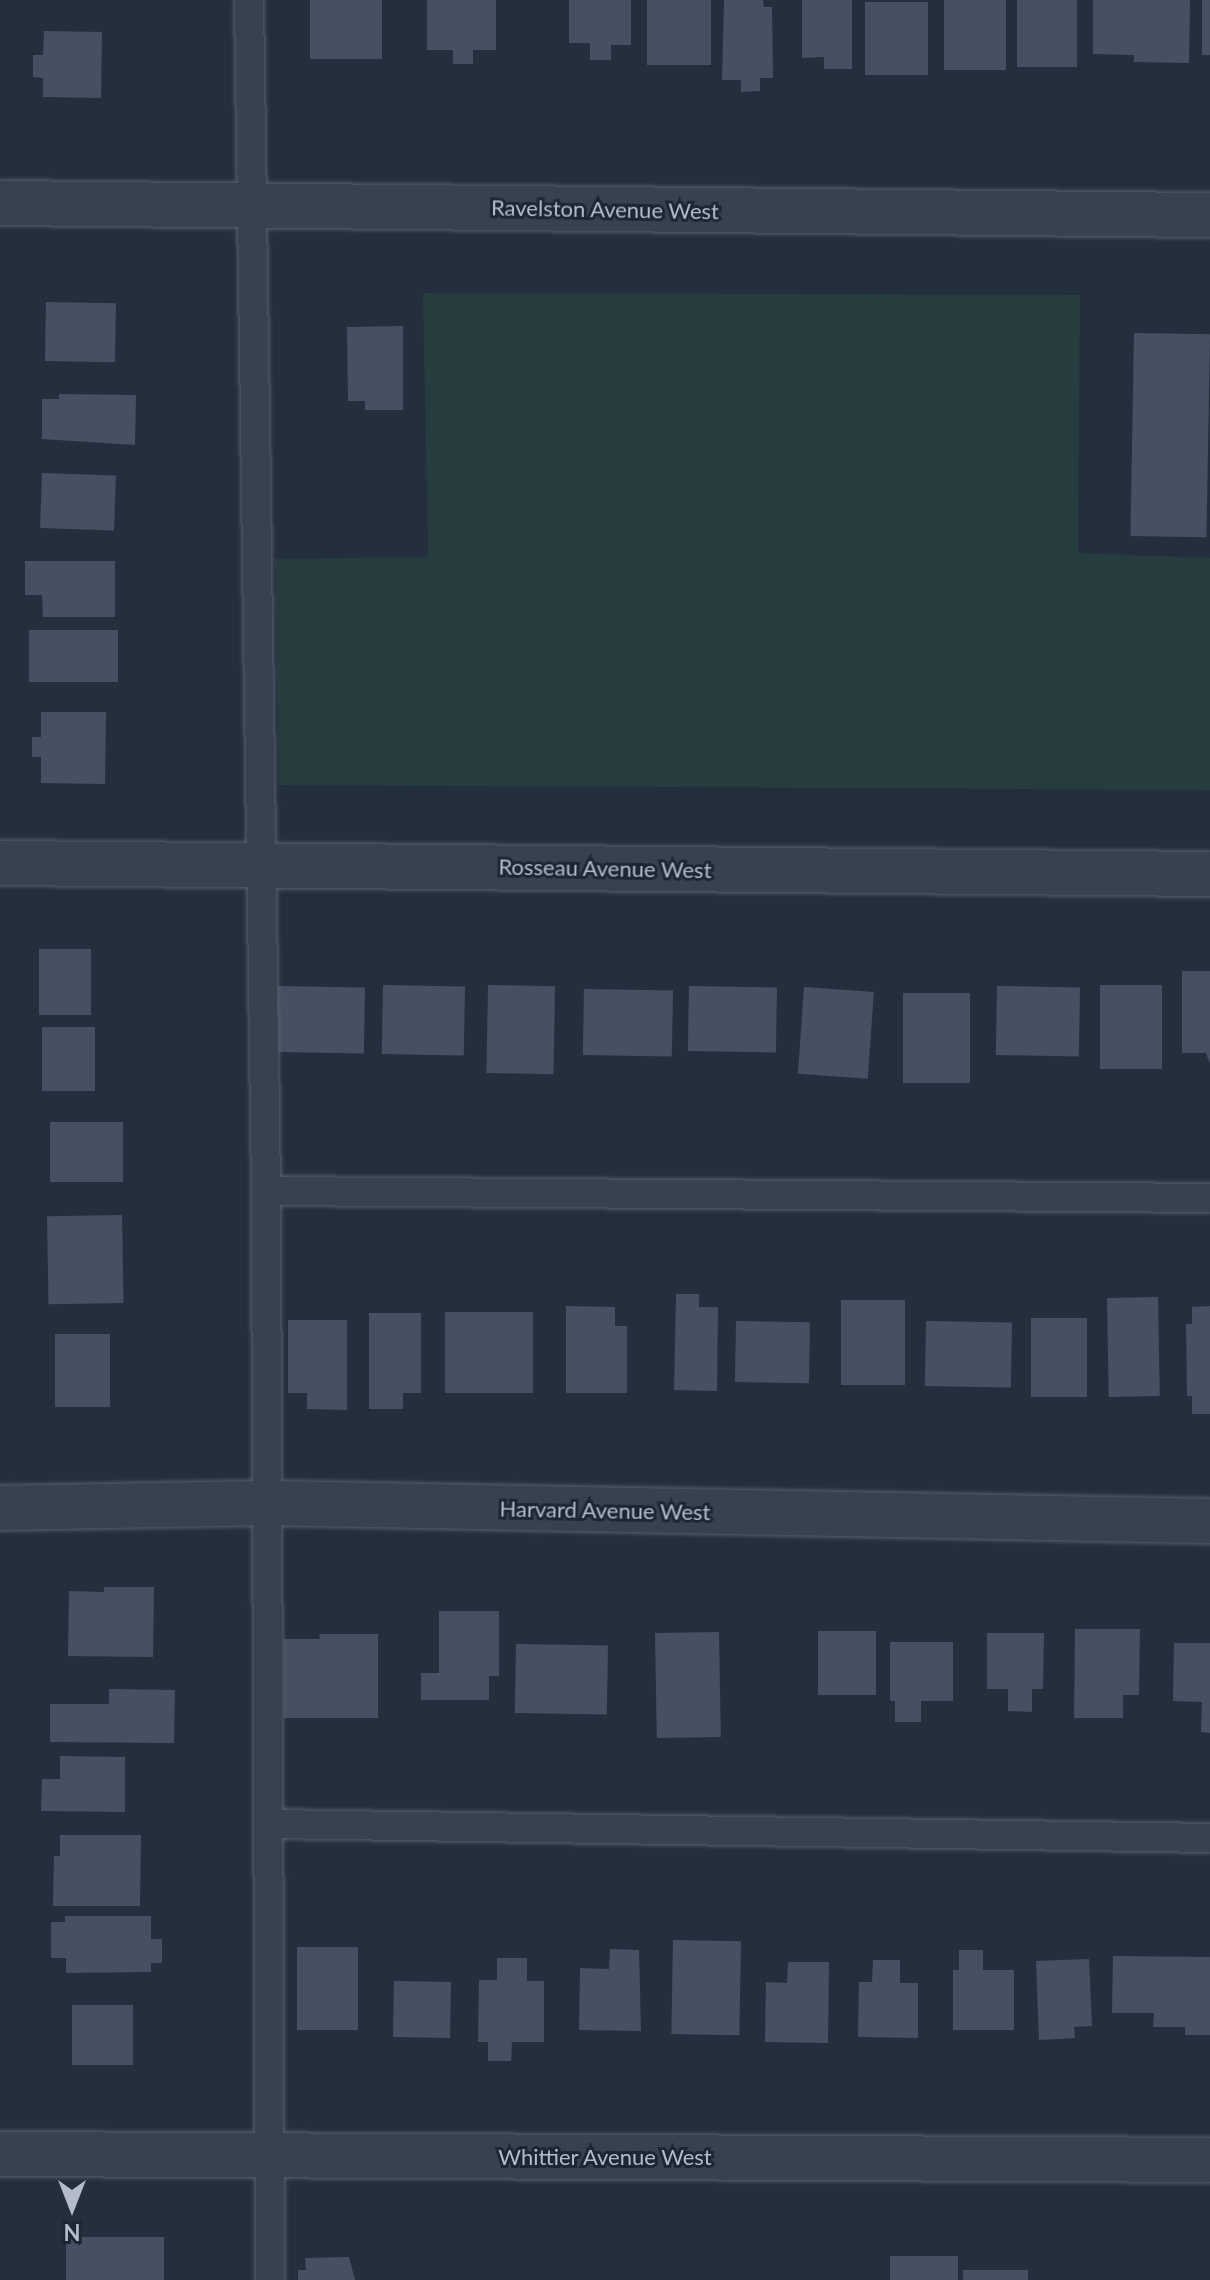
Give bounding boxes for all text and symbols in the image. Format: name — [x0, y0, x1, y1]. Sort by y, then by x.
street label: Ravelston Avenue West — [490, 194, 720, 224]
street label: Rosseau Avenue West — [498, 853, 712, 883]
street label: Harvard Avenue West — [499, 1495, 711, 1525]
street label: Whittier Avenue West — [498, 2144, 712, 2170]
north arrow — [32, 2168, 112, 2248]
text: N — [64, 2219, 80, 2246]

